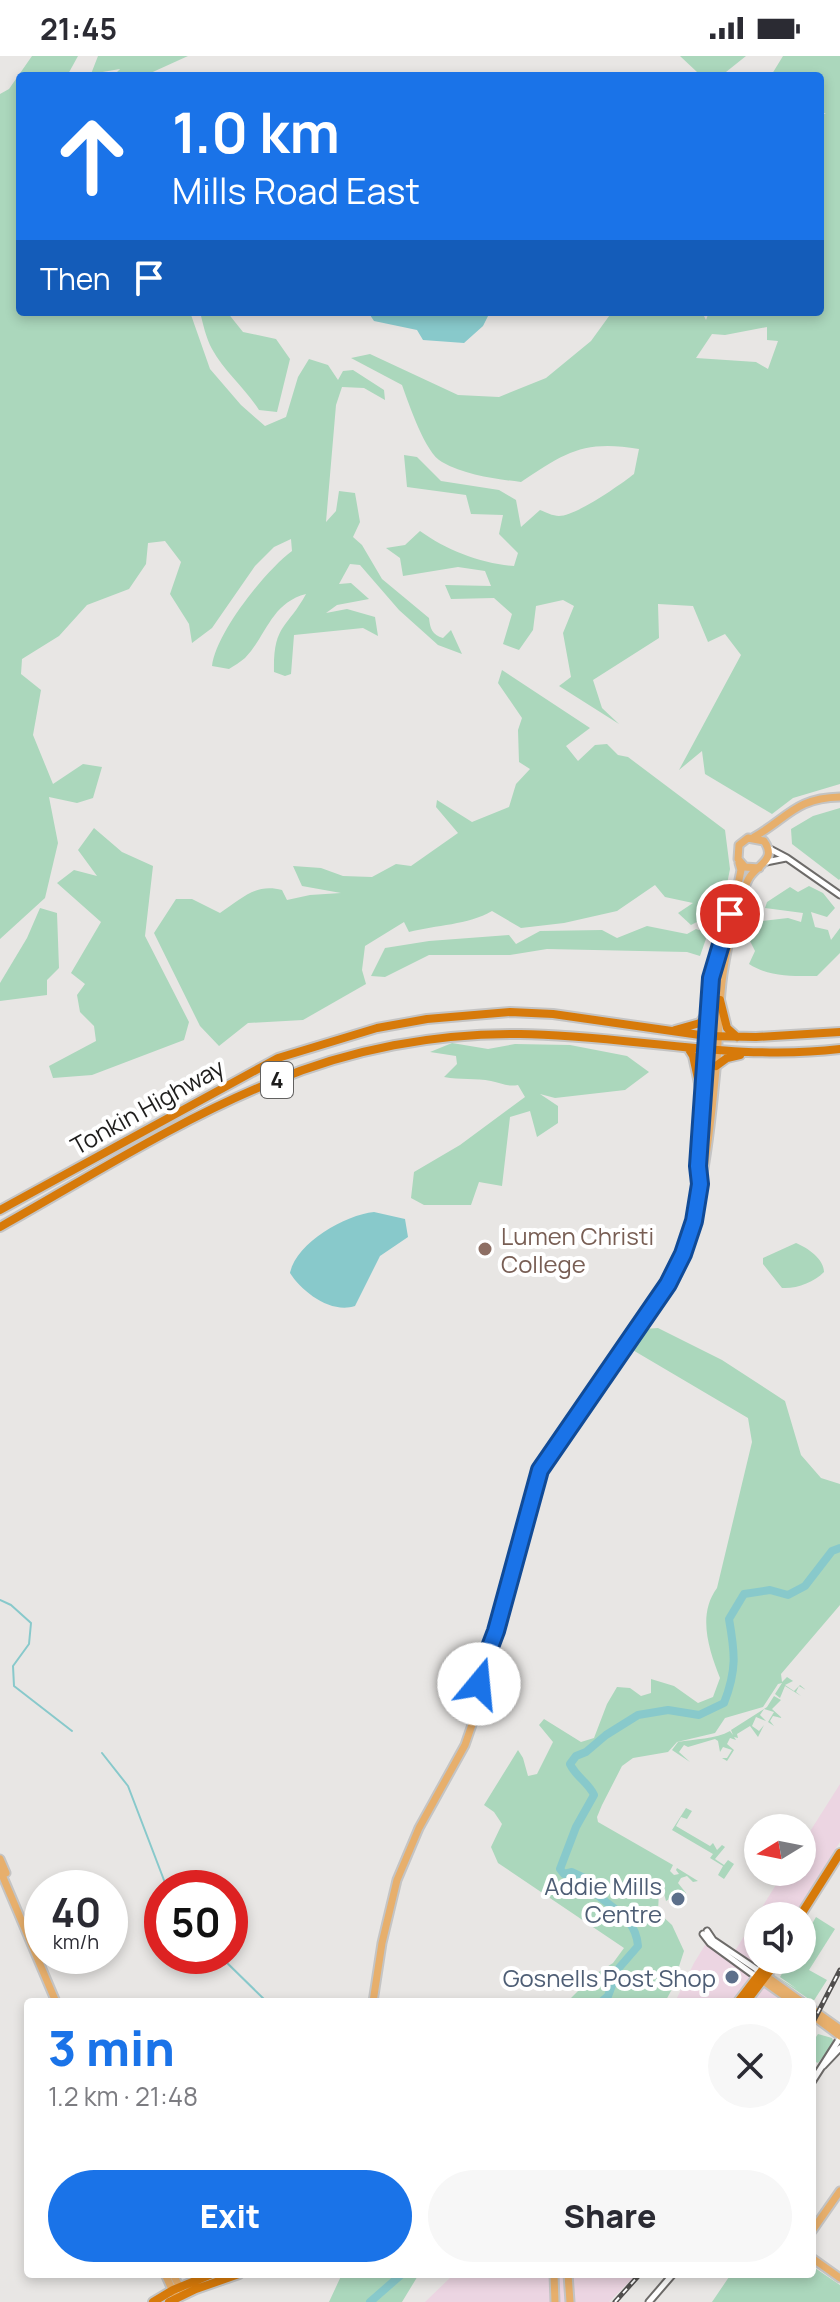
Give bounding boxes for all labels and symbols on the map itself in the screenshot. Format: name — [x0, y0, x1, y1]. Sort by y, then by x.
pin — [696, 880, 764, 948]
street label: Tonkin Highway — [64, 1050, 230, 1162]
road number: 4 — [261, 1062, 293, 1098]
place label: Lumen Christi College — [501, 1219, 654, 1280]
marker: Lumen Christi College — [476, 1240, 494, 1258]
position arrow — [437, 1642, 521, 1726]
north arrow — [744, 1814, 816, 1886]
place label: Addie Mills Centre — [544, 1869, 662, 1930]
speed limit sign: 50 — [144, 1870, 248, 1974]
marker: Addie Mills Centre — [669, 1890, 687, 1908]
place label: Gosnells Post Shop — [503, 1961, 716, 1994]
marker: Gosnells Post Shop — [723, 1968, 741, 1986]

